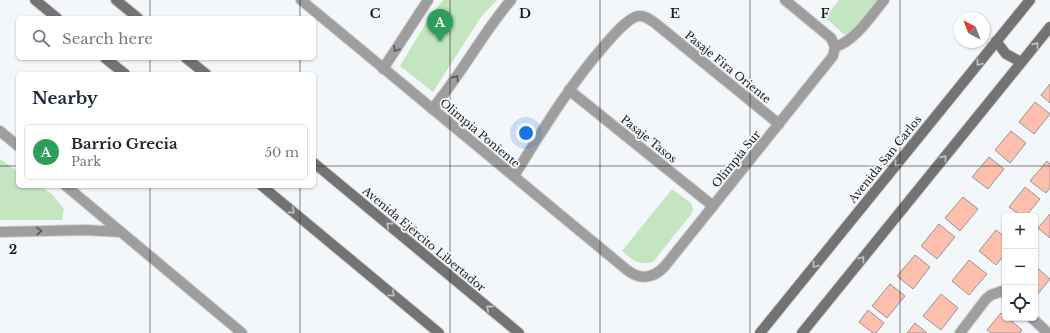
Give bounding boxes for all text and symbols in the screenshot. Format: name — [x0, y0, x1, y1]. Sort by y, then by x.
text: C — [370, 5, 381, 22]
text: D — [519, 5, 531, 22]
text: E — [670, 5, 680, 22]
text: F — [821, 5, 830, 22]
pin: A — [427, 9, 453, 42]
north arrow — [954, 12, 990, 48]
search box — [16, 16, 316, 60]
icon: search — [30, 27, 52, 49]
street label: Pasaje Fira Oriente — [682, 28, 774, 106]
text: Search here — [62, 29, 153, 48]
one-way arrow — [1031, 42, 1038, 49]
one-way arrow — [393, 45, 401, 52]
one-way arrow — [976, 58, 983, 66]
one-way arrow — [451, 75, 459, 82]
text: Nearby — [32, 88, 98, 109]
street label: Olimpia Poniente — [437, 96, 523, 170]
street label: Pasaje Tasos — [618, 112, 680, 166]
street label: Avenida San Carlos — [845, 112, 925, 206]
your location — [516, 123, 536, 143]
street label: Olimpia Sur — [709, 127, 764, 190]
text: Barrio Grecia — [71, 134, 178, 153]
text: A — [41, 144, 51, 161]
text: 50 m — [265, 144, 299, 161]
text: Park — [71, 153, 101, 170]
one-way arrow — [939, 156, 946, 163]
one-way arrow — [894, 159, 901, 167]
street label: Avenida Ejército Libertador — [359, 183, 489, 295]
one-way arrow — [287, 206, 294, 213]
map controls — [1002, 213, 1038, 321]
button: + — [1002, 213, 1038, 249]
one-way arrow — [387, 223, 394, 230]
one-way arrow — [36, 227, 42, 235]
text: 2 — [9, 241, 17, 258]
button: − — [1002, 249, 1038, 285]
one-way arrow — [857, 257, 864, 264]
one-way arrow — [813, 260, 820, 268]
button: locate — [1002, 285, 1038, 321]
one-way arrow — [387, 289, 394, 296]
one-way arrow — [487, 306, 494, 313]

